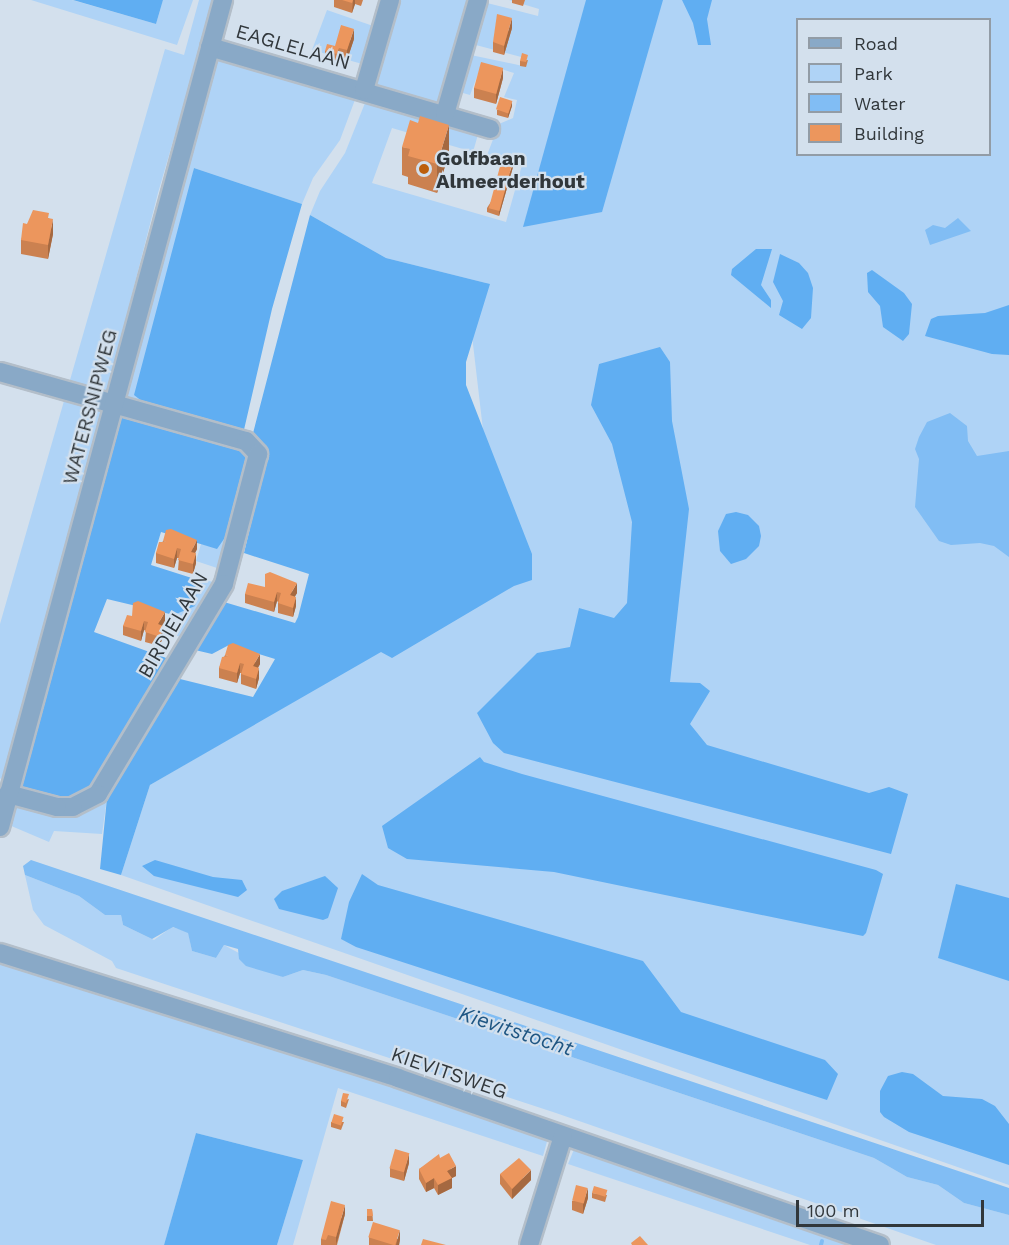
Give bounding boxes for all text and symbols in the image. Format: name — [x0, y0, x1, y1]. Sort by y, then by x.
legend — [796, 18, 991, 156]
street label: EAGLELAAN — [233, 19, 353, 75]
text: Road — [854, 33, 898, 54]
text: Park — [854, 63, 893, 84]
text: Water — [854, 93, 906, 114]
text: Building — [854, 123, 924, 144]
place label: Golfbaan Almeerderhout — [436, 146, 585, 193]
marker: Golfbaan Almeerderhout — [417, 162, 431, 176]
street label: WATERSNIPWEG — [58, 327, 122, 487]
street label: BIRDIELAAN — [133, 568, 213, 682]
water label: Kievitstocht — [456, 1001, 576, 1061]
street label: KIEVITSWEG — [388, 1042, 510, 1104]
scale bar — [799, 1188, 986, 1226]
text: 100 m — [807, 1200, 860, 1221]

